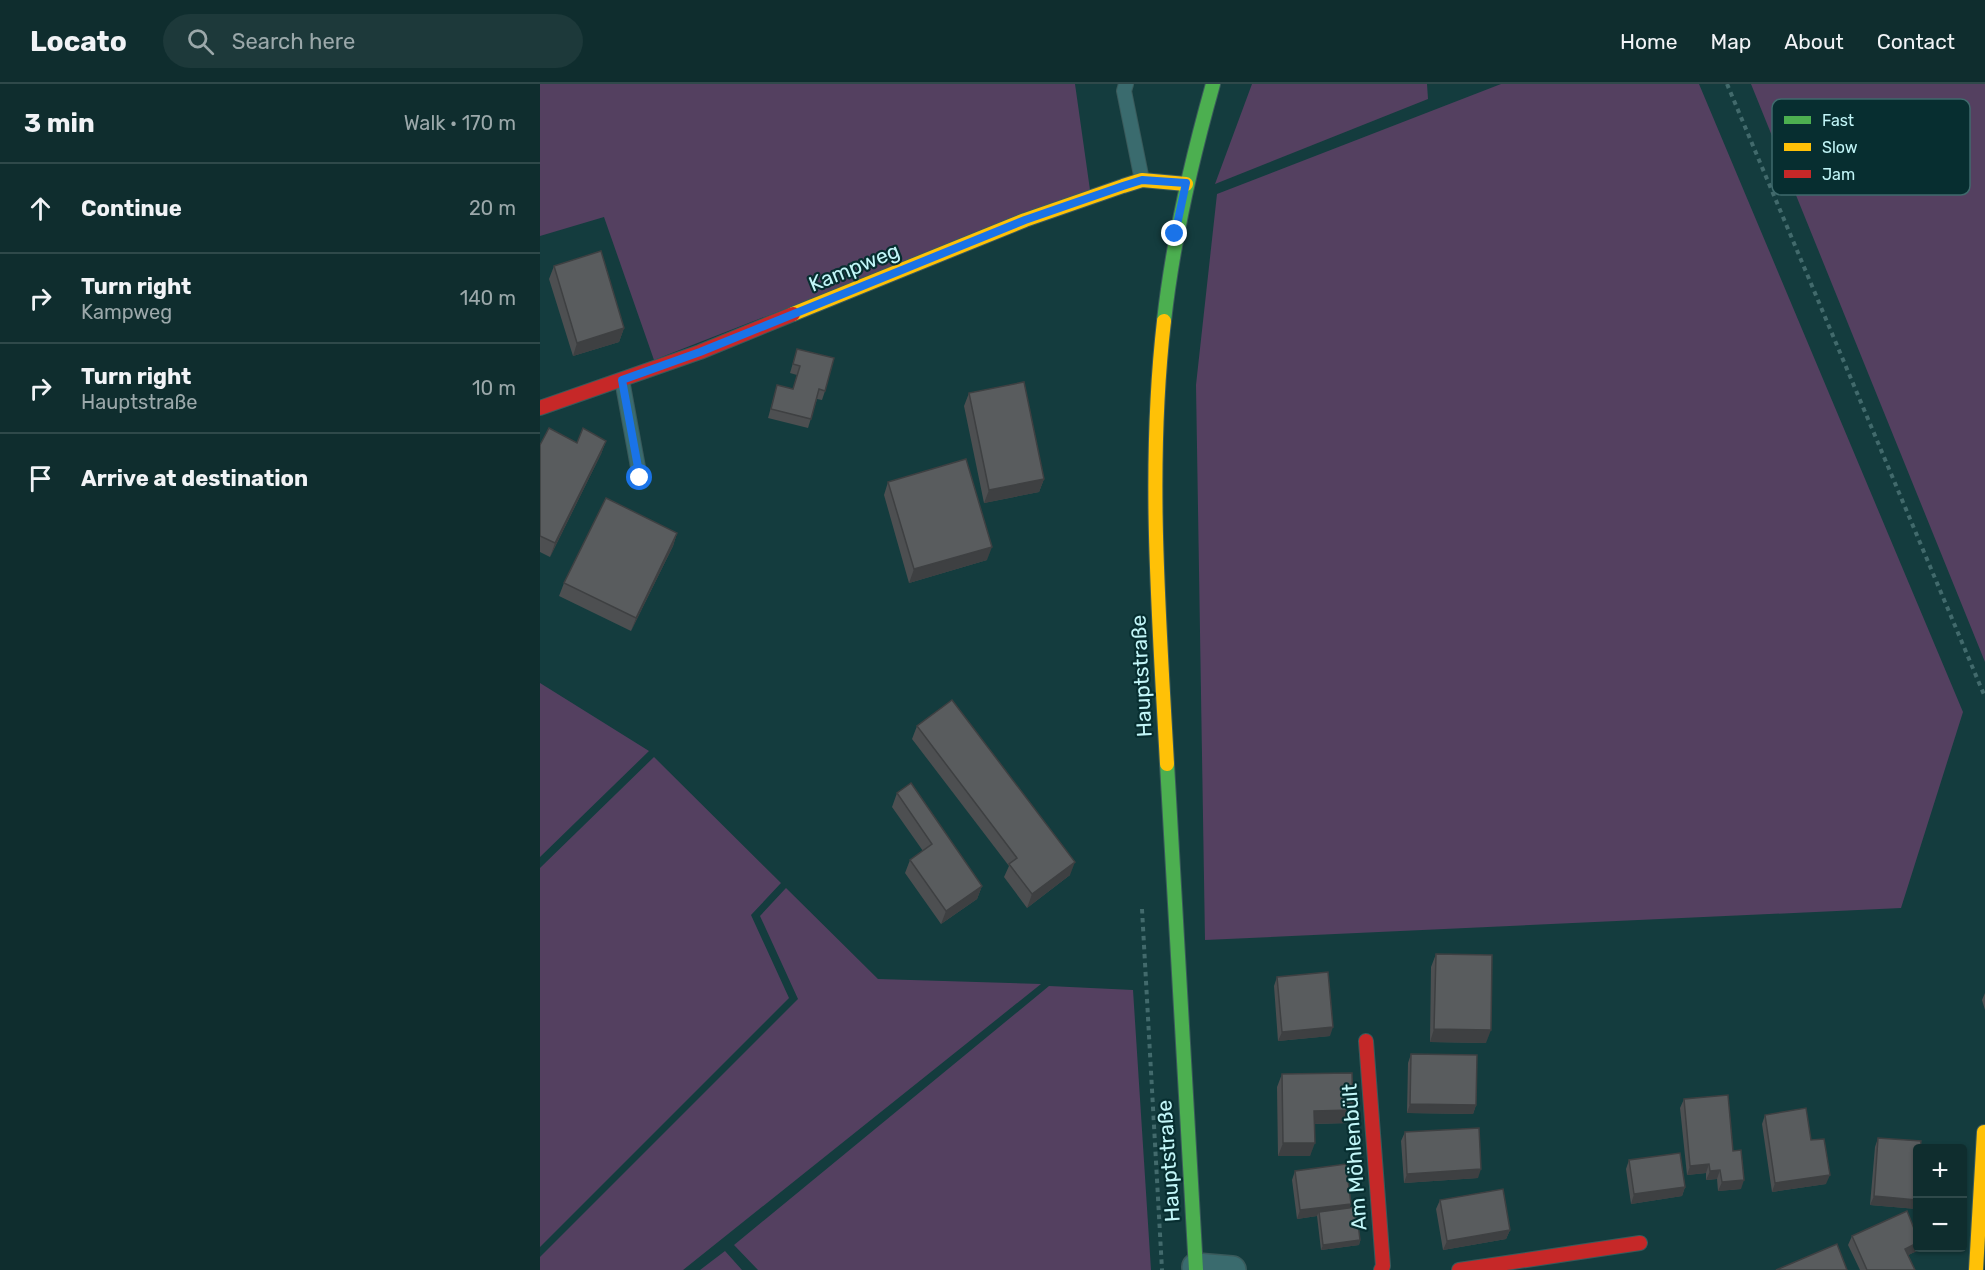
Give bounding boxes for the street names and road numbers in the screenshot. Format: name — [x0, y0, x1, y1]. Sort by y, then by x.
street label: Kampweg — [805, 237, 903, 297]
street label: Hauptstraße — [1125, 614, 1157, 738]
street label: Am Möhlenbült — [1336, 1083, 1372, 1231]
street label: Hauptstraße — [1151, 1099, 1185, 1223]

